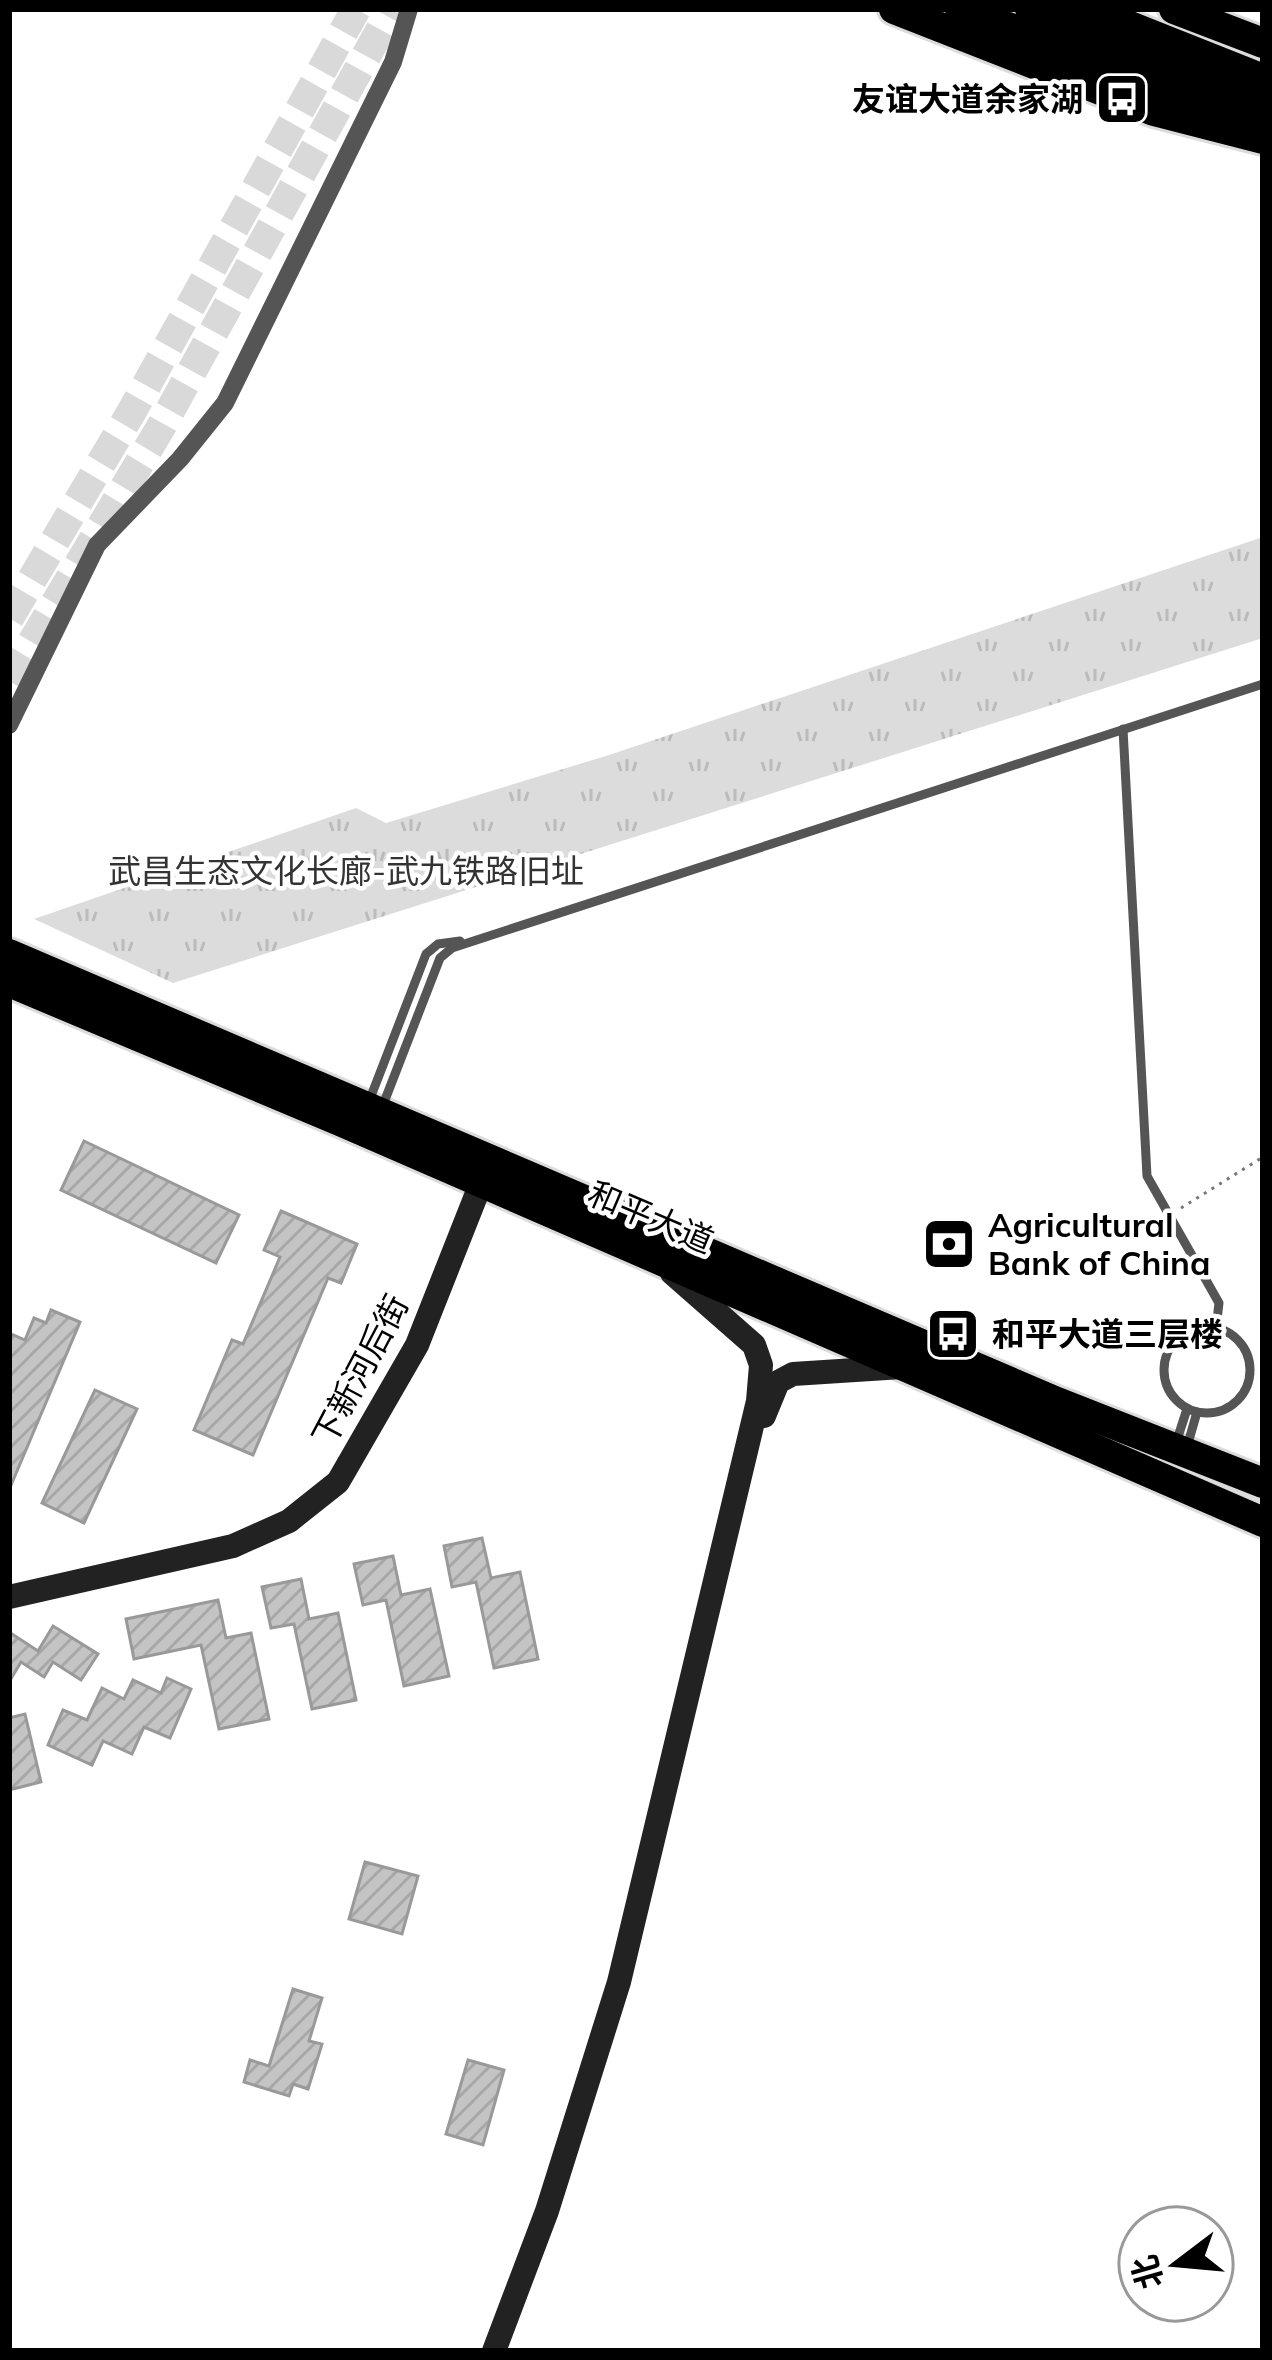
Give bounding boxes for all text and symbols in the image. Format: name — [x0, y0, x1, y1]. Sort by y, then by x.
bus stop icon: 友谊大道余家湖 — [1094, 71, 1150, 127]
place label: 友谊大道余家湖 — [852, 78, 1083, 119]
park label: 武昌生态文化长廊-武九铁路旧址 — [108, 850, 584, 891]
street label: 和平大道 — [582, 1172, 720, 1261]
place label: Agricultural Bank of China — [988, 1204, 1210, 1283]
bank icon: Agricultural Bank of China — [921, 1216, 977, 1272]
street label: 下新河后街 — [303, 1287, 416, 1452]
bus stop icon: 和平大道三层楼 — [925, 1306, 981, 1362]
place label: 和平大道三层楼 — [992, 1313, 1223, 1354]
north arrow — [1116, 2204, 1236, 2324]
text: 北 — [1122, 2251, 1171, 2294]

